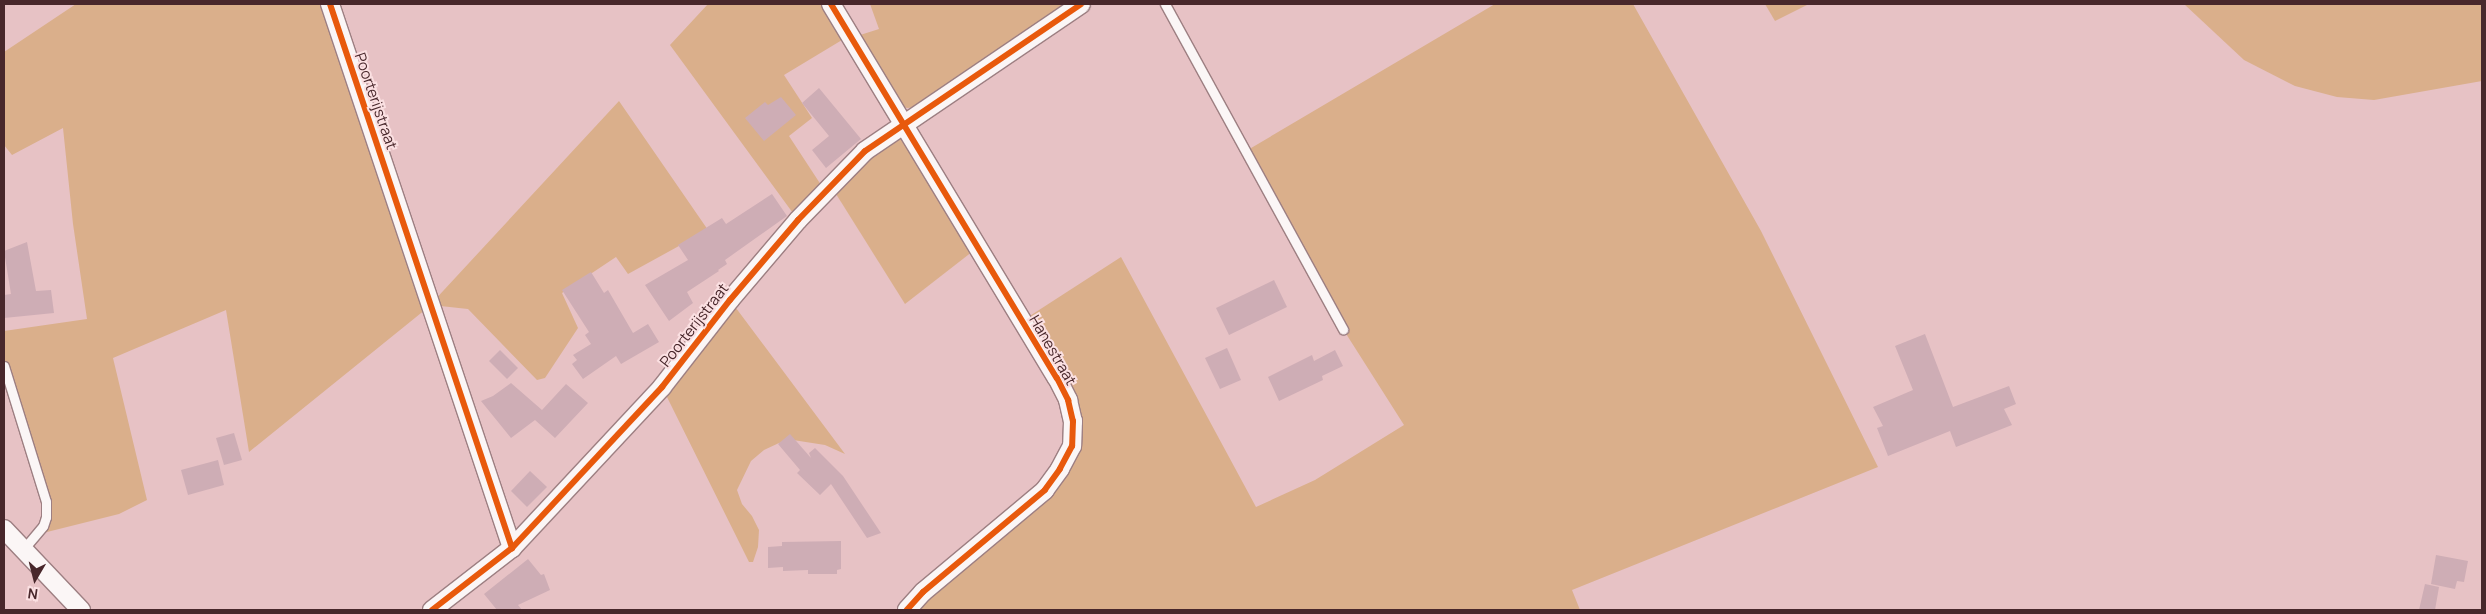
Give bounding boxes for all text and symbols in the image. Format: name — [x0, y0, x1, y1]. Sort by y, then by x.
street label: Poorterijstraat — [351, 50, 401, 152]
street label: Poorterijstraat — [656, 280, 732, 370]
street label: Hanestraat — [1026, 312, 1080, 388]
north arrow — [10, 554, 60, 604]
text: N — [27, 584, 39, 604]

